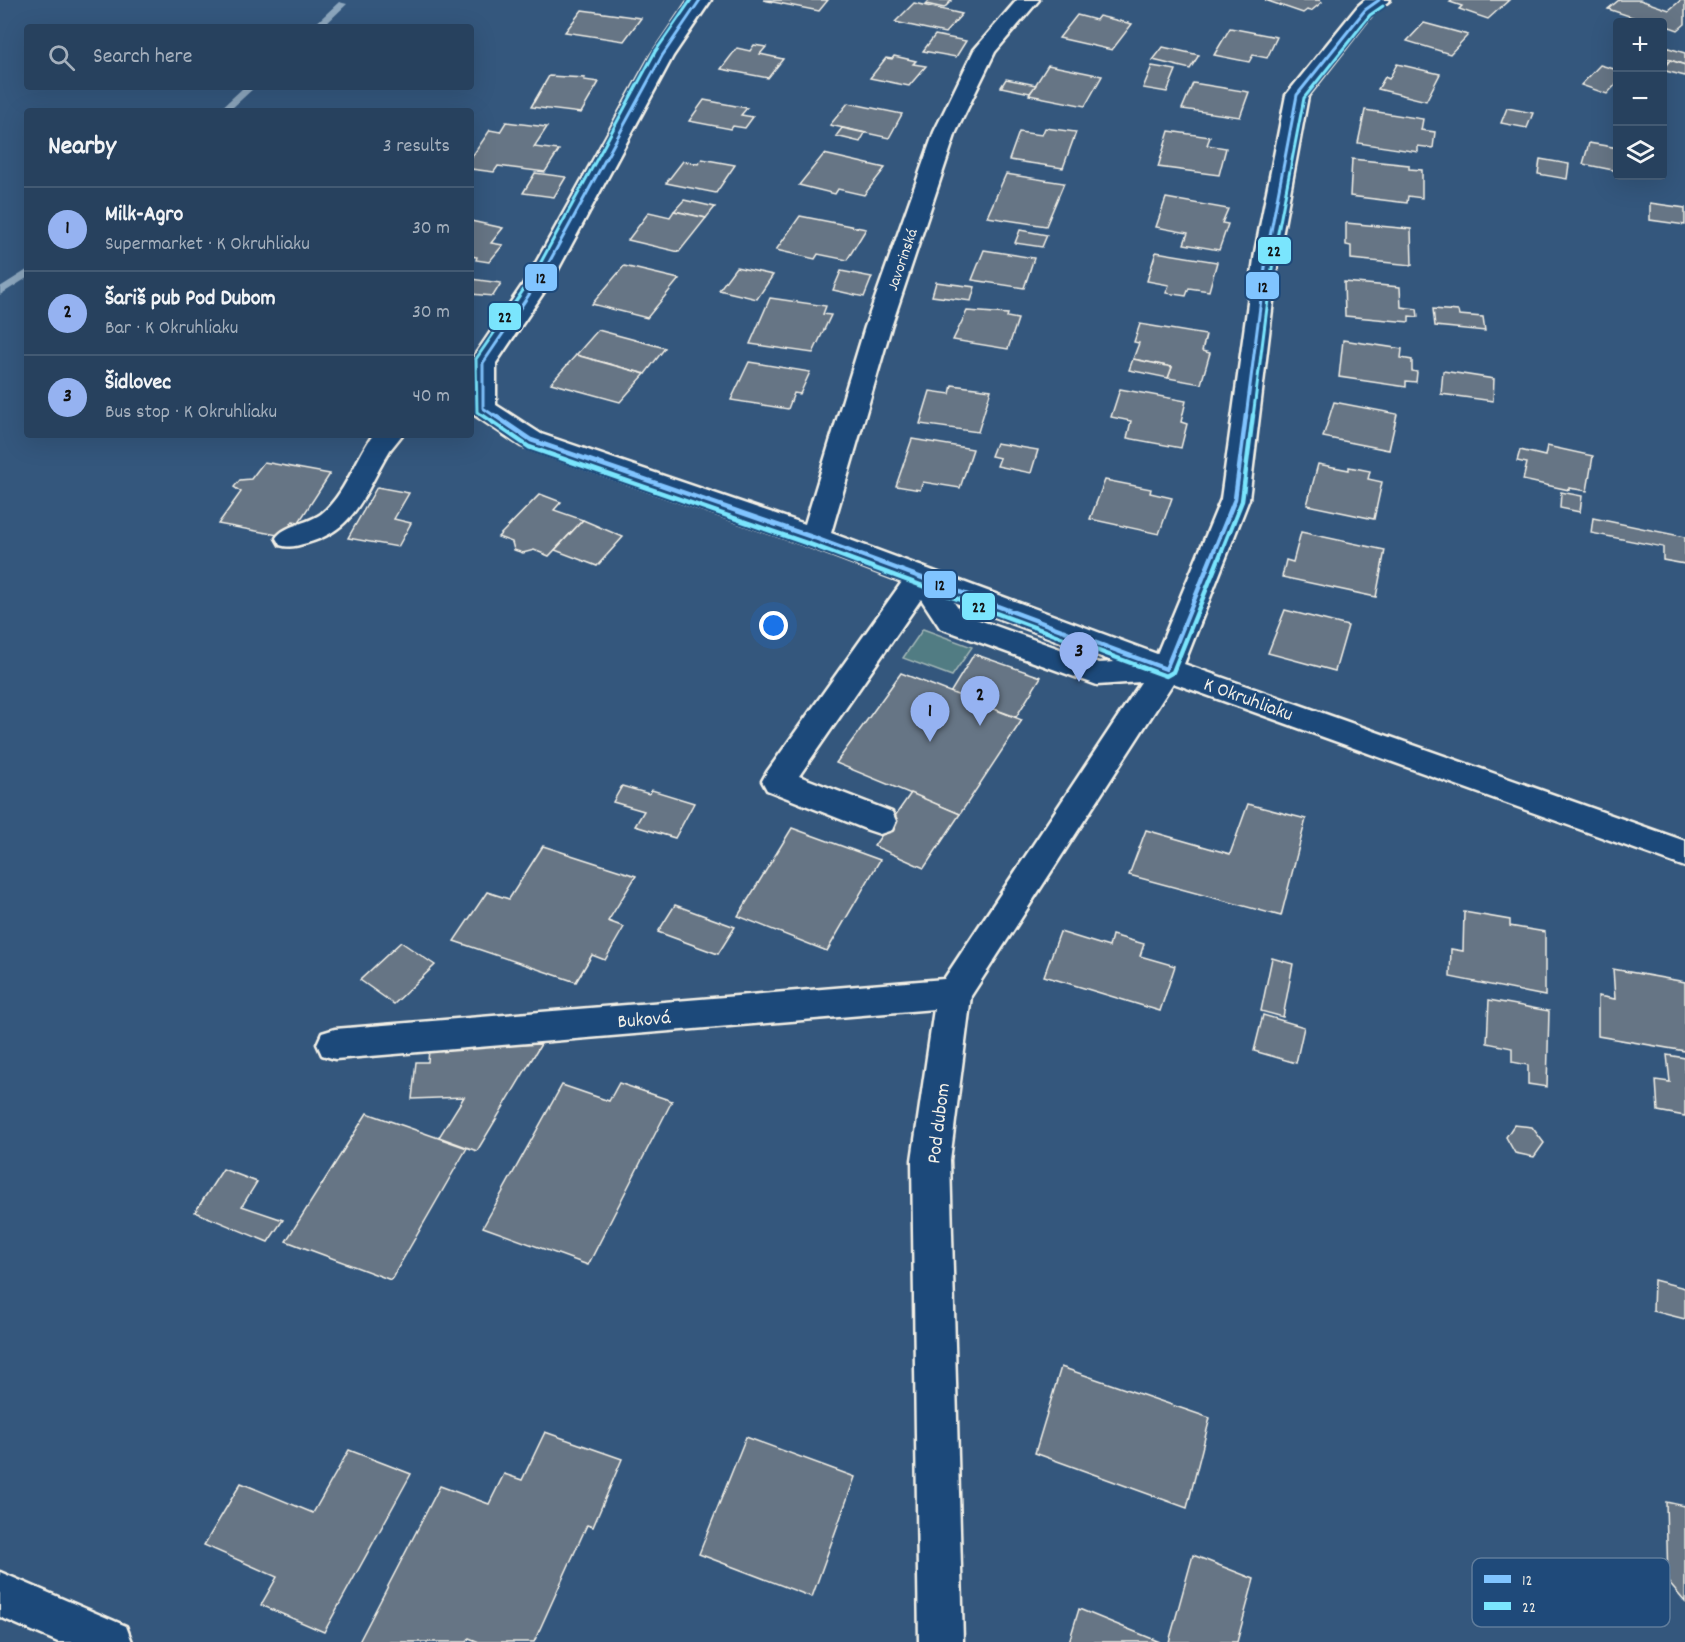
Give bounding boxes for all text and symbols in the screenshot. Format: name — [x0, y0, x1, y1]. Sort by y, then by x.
map controls — [1613, 18, 1667, 180]
button: + — [1613, 18, 1667, 72]
search box — [24, 24, 474, 90]
icon: search — [45, 41, 78, 74]
text: Search here — [93, 42, 192, 73]
button: − — [1613, 72, 1667, 126]
button: layers — [1613, 126, 1667, 180]
text: Nearby — [48, 129, 116, 166]
text: 3 results — [383, 133, 450, 161]
text: Milk-Agro — [105, 200, 183, 231]
text: 1 — [65, 215, 70, 243]
text: 30 m — [412, 215, 450, 243]
street label: Javorinská — [882, 225, 925, 294]
text: Supermarket · K Okruhliaku — [105, 231, 310, 259]
line badge: 22 — [1257, 236, 1292, 265]
text: 22 — [1267, 241, 1281, 264]
line badge: 12 — [524, 263, 558, 292]
text: 12 — [536, 268, 546, 291]
line badge: 12 — [1245, 271, 1280, 300]
text: 12 — [1258, 277, 1268, 300]
text: Šariš pub Pod Dubom — [105, 284, 276, 315]
text: 2 — [63, 299, 72, 327]
text: 30 m — [412, 299, 450, 327]
line badge: 22 — [488, 302, 522, 331]
text: 22 — [498, 307, 512, 330]
text: Bar · K Okruhliaku — [105, 315, 238, 343]
text: Šidlovec — [105, 368, 171, 399]
text: 3 — [63, 383, 72, 411]
text: 40 m — [412, 383, 450, 411]
text: Bus stop · K Okruhliaku — [105, 399, 277, 427]
line badge: 12 — [923, 570, 957, 599]
text: 12 — [935, 575, 945, 598]
line badge: 22 — [961, 592, 996, 621]
text: 22 — [972, 597, 986, 620]
your location — [759, 611, 788, 640]
pin: 3 — [1060, 632, 1098, 682]
street label: K Okruhliaku — [1199, 672, 1297, 730]
pin: 2 — [960, 676, 1000, 726]
pin: 1 — [910, 692, 950, 742]
street label: Buková — [616, 1005, 672, 1037]
street label: Pod dubom — [921, 1081, 959, 1165]
legend — [1472, 1558, 1670, 1627]
text: 12 — [1522, 1570, 1533, 1593]
text: 22 — [1522, 1597, 1536, 1620]

